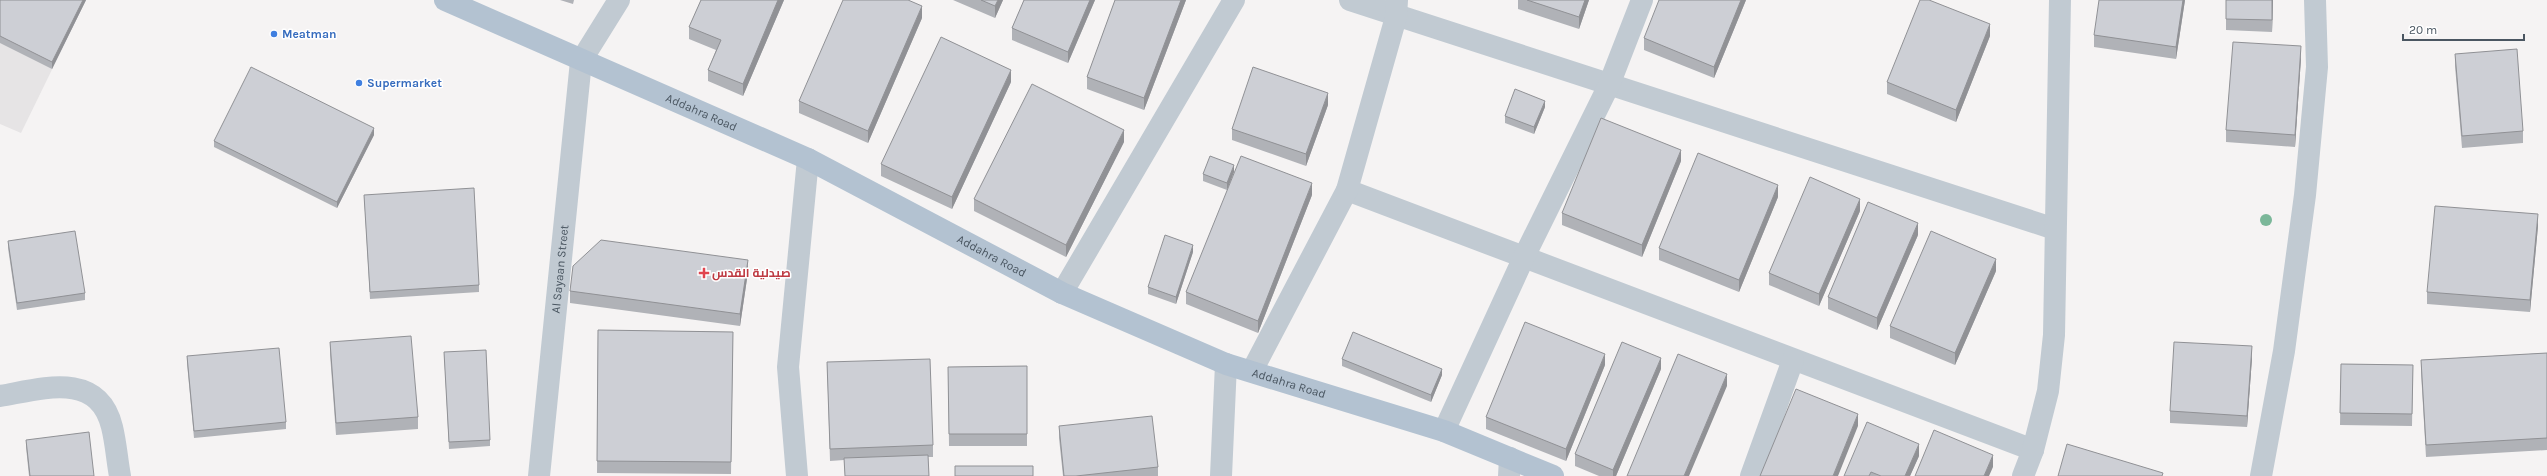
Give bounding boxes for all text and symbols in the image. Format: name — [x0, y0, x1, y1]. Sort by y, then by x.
scale bar — [2403, 16, 2524, 42]
text: 20 m — [2409, 23, 2437, 37]
place label: Meatman — [282, 27, 337, 41]
marker: Meatman — [269, 29, 279, 39]
place label: Supermarket — [367, 76, 442, 90]
marker: Supermarket — [354, 78, 364, 88]
street label: Addahra Road — [664, 91, 739, 134]
street label: Al Sayaan Street — [549, 224, 571, 314]
street label: Addahra Road — [955, 232, 1029, 280]
place label: صيدلية القدس — [712, 266, 791, 281]
marker: صيدلية القدس — [699, 268, 709, 278]
street label: Addahra Road — [1250, 365, 1328, 401]

